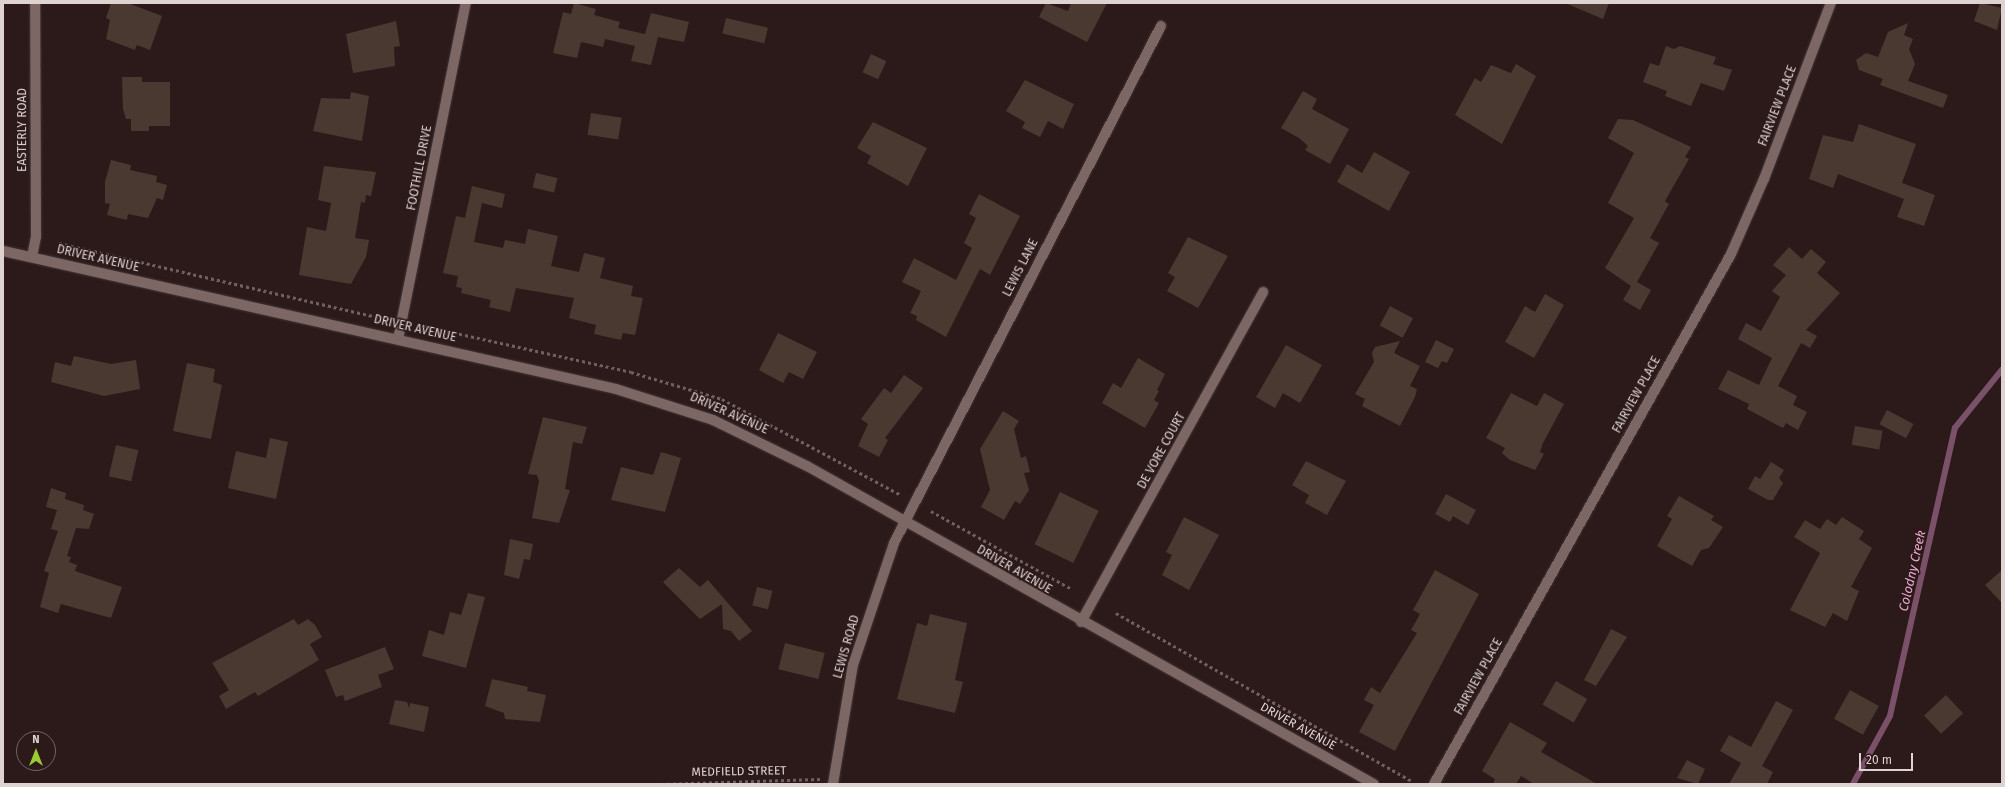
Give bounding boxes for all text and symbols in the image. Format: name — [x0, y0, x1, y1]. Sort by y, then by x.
street label: FAIRVIEW PLACE — [1756, 64, 1800, 148]
street label: EASTERLY ROAD — [16, 88, 30, 172]
street label: FOOTHILL DRIVE — [405, 124, 435, 212]
street label: LEWIS LANE — [1000, 237, 1042, 299]
street label: DRIVER AVENUE — [55, 242, 141, 276]
street label: DRIVER AVENUE — [372, 312, 458, 346]
street label: FAIRVIEW PLACE — [1610, 354, 1664, 436]
street label: DRIVER AVENUE — [688, 390, 770, 438]
street label: DE VORE COURT — [1135, 410, 1189, 492]
water label: Colodny Creek — [1896, 529, 1930, 613]
street label: DRIVER AVENUE — [974, 543, 1054, 597]
street label: LEWIS ROAD — [831, 614, 863, 680]
street label: FAIRVIEW PLACE — [1452, 636, 1506, 718]
street label: DRIVER AVENUE — [1258, 700, 1338, 754]
north arrow — [16, 731, 56, 771]
text: N — [32, 733, 40, 746]
scale bar — [1861, 745, 1915, 771]
text: 20 m — [1866, 753, 1892, 767]
street label: MEDFIELD STREET — [691, 764, 787, 780]

